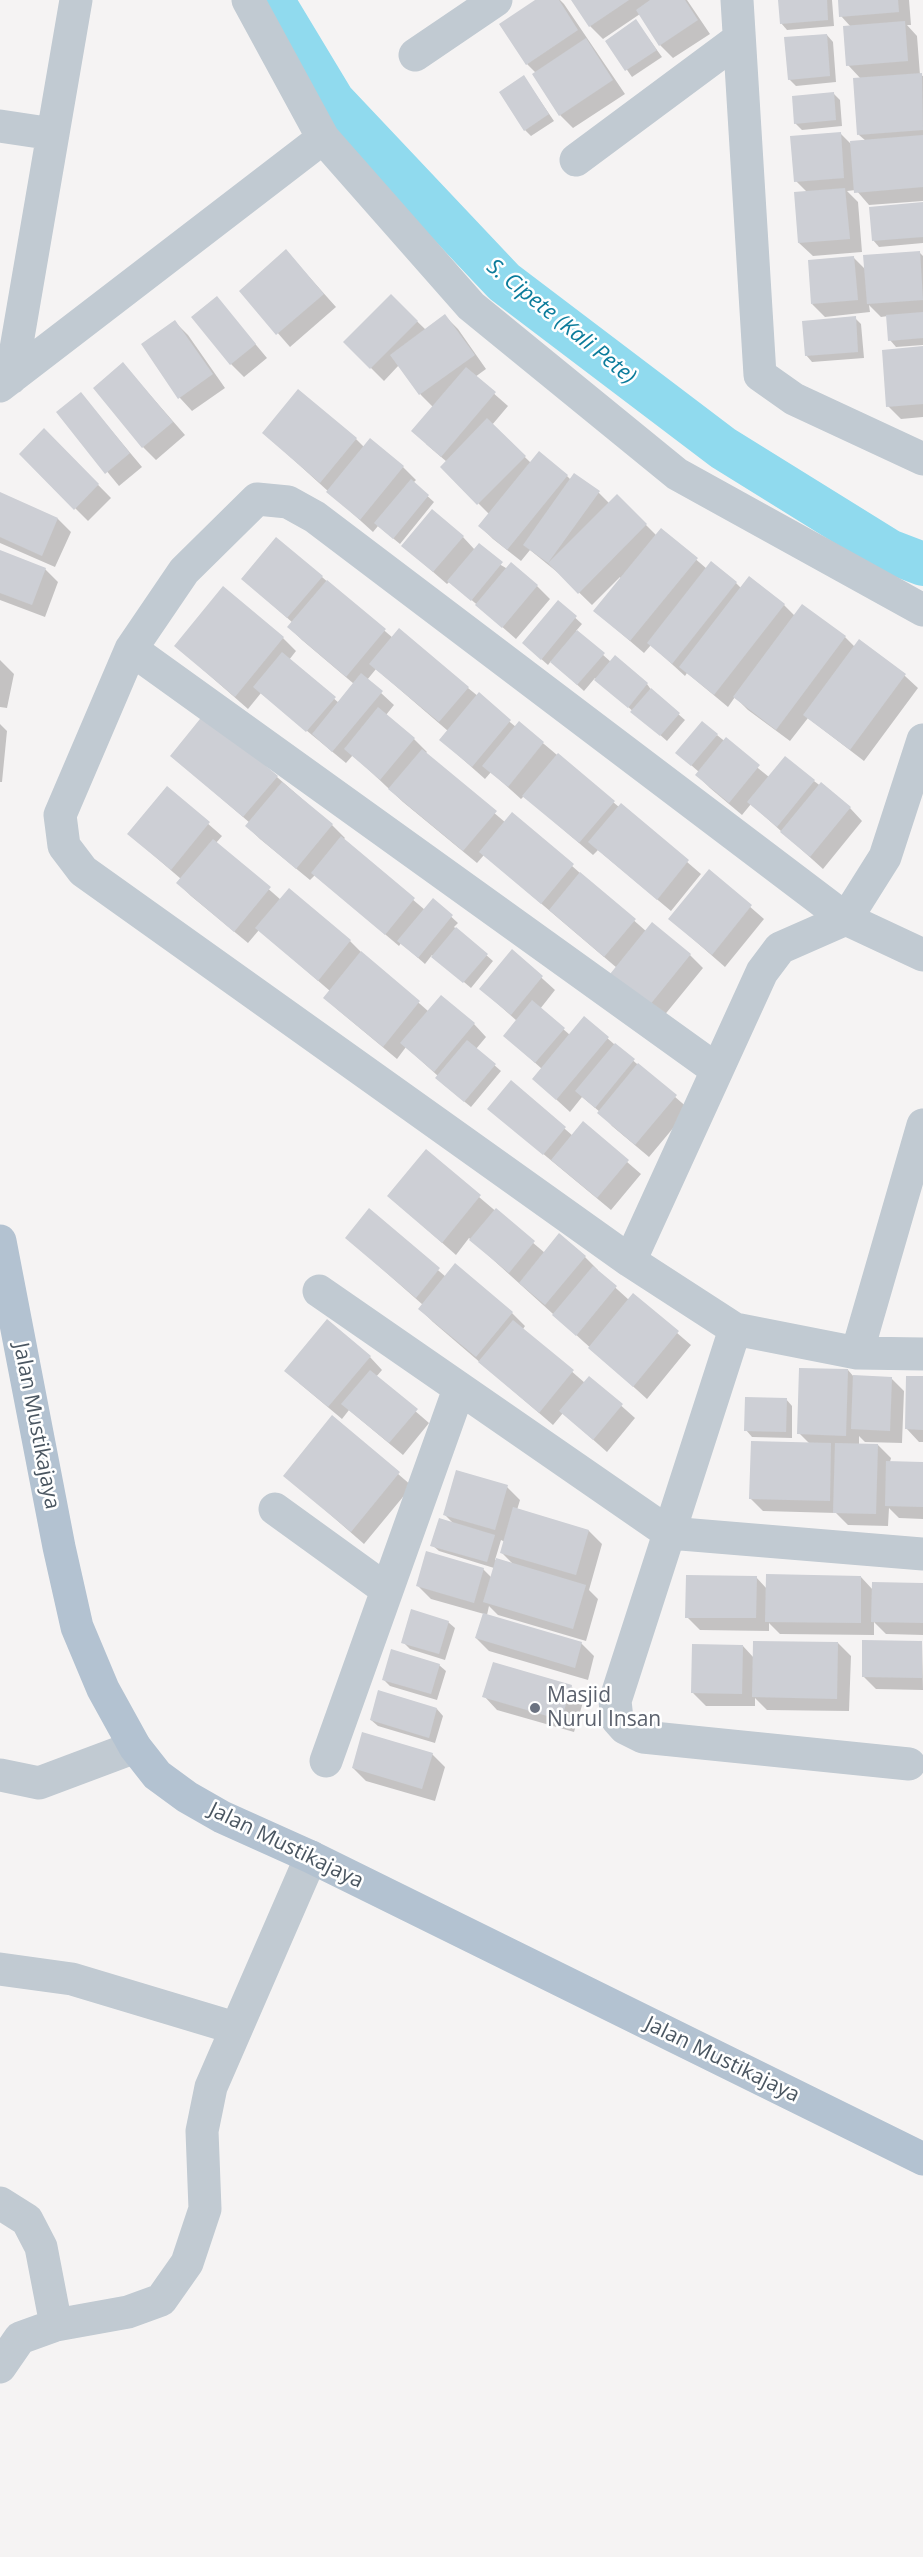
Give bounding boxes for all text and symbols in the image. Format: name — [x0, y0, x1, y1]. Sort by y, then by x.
water label: S. Cipete (Kali Pete) — [481, 254, 641, 390]
street label: Jalan Mustikajaya — [8, 1341, 64, 1511]
place label: Masjid Nurul Insan — [547, 1683, 661, 1733]
marker: Masjid Nurul Insan — [528, 1701, 542, 1715]
street label: Jalan Mustikajaya — [205, 1798, 367, 1894]
street label: Jalan Mustikajaya — [641, 2012, 803, 2108]

